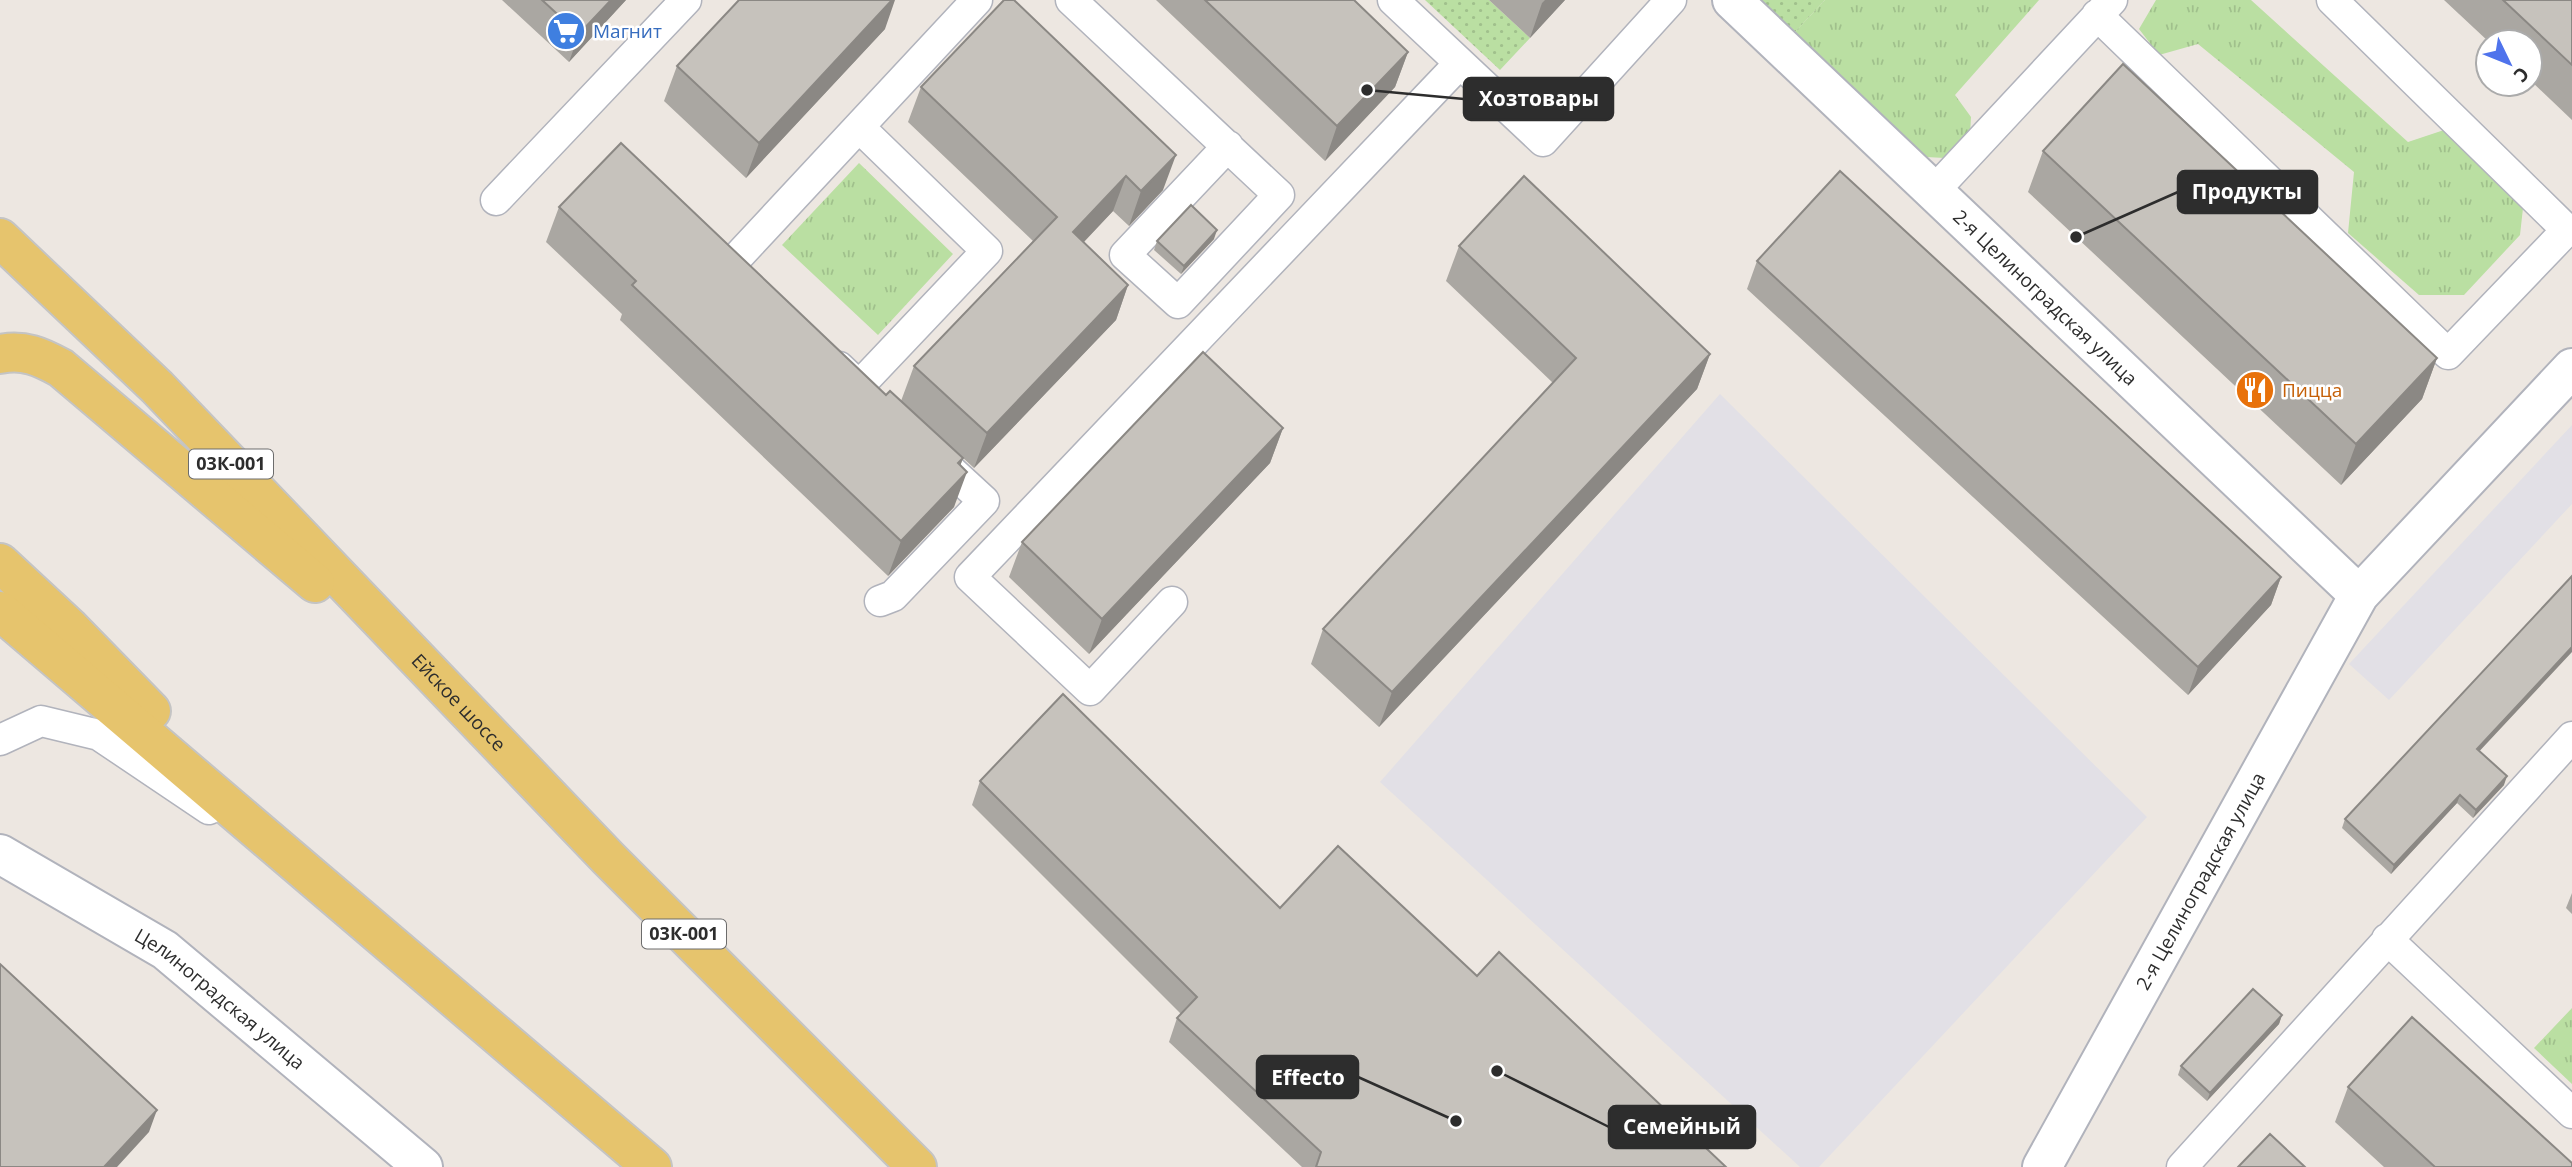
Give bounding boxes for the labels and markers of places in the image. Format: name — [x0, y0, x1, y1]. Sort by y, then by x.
supermarket icon: Магнит — [545, 10, 587, 52]
place label: Магнит — [593, 18, 662, 44]
callout: Хозтовары — [1464, 78, 1613, 120]
callout: Продукты — [2178, 171, 2317, 213]
restaurant icon: Пицца — [2234, 369, 2276, 411]
place label: Пицца — [2282, 377, 2342, 403]
callout: Effecto — [1257, 1056, 1358, 1098]
callout: Семейный — [1609, 1106, 1755, 1148]

